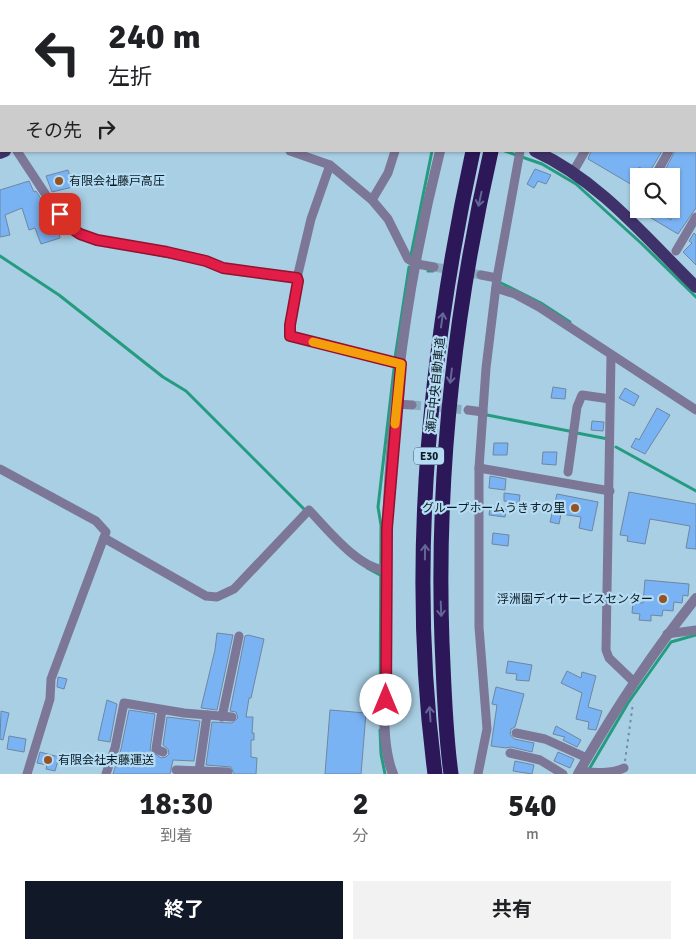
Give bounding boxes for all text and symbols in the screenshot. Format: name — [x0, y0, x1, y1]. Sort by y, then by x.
text: 240 m — [108, 15, 201, 58]
icon: left — [25, 20, 90, 85]
text: 左折 — [108, 63, 152, 90]
icon: right — [92, 115, 120, 143]
text: その先 — [25, 119, 82, 143]
map controls — [630, 168, 680, 218]
button: search — [630, 168, 680, 218]
place label: 有限会社藤戸高圧 — [69, 174, 165, 189]
marker: 有限会社藤戸高圧 — [53, 175, 65, 187]
one-way arrow — [475, 190, 484, 206]
pin — [39, 193, 81, 235]
icon: arrive — [46, 200, 74, 228]
one-way arrow — [437, 313, 447, 329]
street label: 瀬戸中央自動車道 — [424, 336, 448, 434]
one-way arrow — [446, 368, 456, 384]
road number: E30 — [414, 448, 444, 464]
place label: グループホームうきすの里 — [422, 501, 565, 516]
marker: グループホームうきすの里 — [569, 502, 581, 514]
one-way arrow — [420, 544, 430, 560]
place label: 浮洲園デイサービスセンター — [497, 592, 653, 607]
marker: 浮洲園デイサービスセンター — [657, 593, 669, 605]
one-way arrow — [436, 600, 446, 616]
position arrow — [359, 673, 411, 725]
one-way arrow — [425, 707, 435, 723]
place label: 有限会社末藤運送 — [58, 753, 154, 768]
marker: 有限会社末藤運送 — [42, 754, 54, 766]
text: 18:30 — [139, 786, 213, 823]
text: 2 — [352, 786, 369, 823]
text: 540 — [508, 788, 557, 825]
text: m — [526, 824, 539, 844]
text: 到着 — [160, 826, 192, 846]
text: 分 — [352, 826, 369, 846]
button: 終了 — [25, 881, 343, 939]
button: 共有 — [353, 881, 671, 939]

